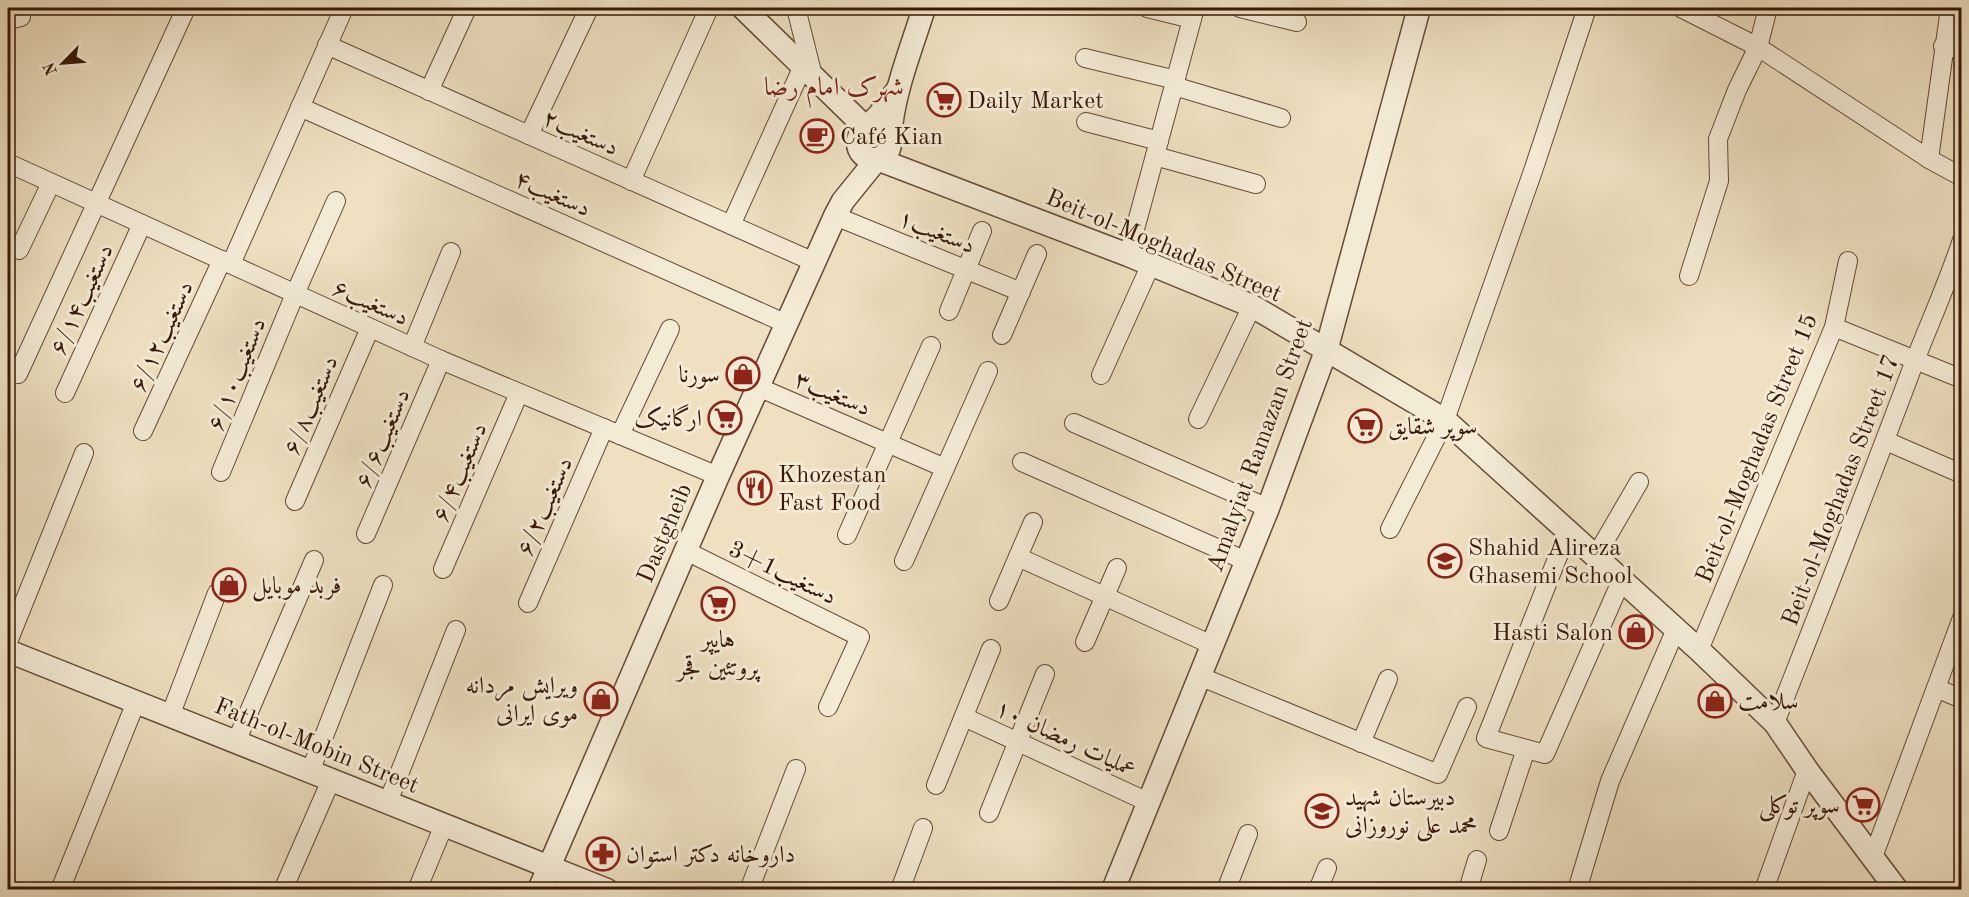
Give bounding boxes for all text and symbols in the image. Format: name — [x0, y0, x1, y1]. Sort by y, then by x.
north arrow — [33, 33, 93, 93]
text: N — [41, 59, 61, 77]
district label: شهرک امام رضا — [764, 75, 904, 109]
supermarket icon: Daily Market — [926, 82, 962, 118]
place label: Daily Market — [967, 90, 1104, 114]
street label: ۲دستغیب — [538, 107, 622, 163]
cafe icon: Café Kian — [799, 118, 835, 154]
place label: Café Kian — [840, 126, 943, 150]
street label: دستغیب۴ — [510, 168, 594, 224]
street label: Beit-ol-Moghadas Street — [1042, 186, 1285, 307]
street label: دستغیب۱ — [894, 207, 978, 261]
street label: دستغیب۶/۱۴ — [47, 241, 121, 360]
street label: دستغیب۶ — [328, 277, 412, 333]
street label: دستغیب۶/۱۲ — [127, 278, 201, 397]
street label: Beit-ol-Moghadas Street 15 — [1693, 311, 1823, 587]
street label: دستغیب۶/۱۰ — [204, 315, 273, 435]
street label: Amalyiat Ramazan Street — [1204, 316, 1318, 576]
street label: Beit-ol-Moghadas Street 17 — [1779, 352, 1905, 630]
street label: دستغیب۶/۸ — [280, 353, 345, 460]
shop icon: سورنا — [725, 356, 761, 392]
place label: سورنا — [678, 364, 720, 389]
street label: دستغیب۳ — [790, 368, 874, 423]
street label: دستغیب۶/۶ — [352, 386, 417, 493]
supermarket icon: ارگانیک — [707, 400, 743, 436]
place label: ارگانیک — [634, 403, 702, 432]
supermarket icon: سوپر شقایق — [1347, 408, 1383, 444]
place label: سوپر شقایق — [1388, 416, 1477, 442]
street label: دستغیب۶/۴ — [429, 420, 494, 527]
street label: دستغیب۶/۲ — [514, 454, 580, 560]
place label: Khozestan Fast Food — [778, 464, 886, 516]
restaurant icon: Khozestan Fast Food — [737, 470, 773, 506]
street label: Dastgheib — [634, 481, 697, 587]
street label: 3+1دستغیب — [724, 537, 840, 612]
place label: Shahid Alireza Ghasemi School — [1468, 537, 1633, 589]
school or university icon: Shahid Alireza Ghasemi School — [1427, 543, 1463, 579]
shop icon: فربد موبایل — [211, 567, 247, 603]
place label: فربد موبایل — [252, 575, 341, 602]
supermarket icon: هایپر پروتئین قجر — [700, 586, 736, 622]
shop icon: Hasti Salon — [1618, 614, 1654, 650]
place label: Hasti Salon — [1492, 622, 1613, 646]
place label: هایپر پروتئین قجر — [674, 629, 762, 683]
place label: ویرایش مردانه موی ایرانی — [465, 675, 578, 728]
shop icon: ویرایش مردانه موی ایرانی — [583, 681, 619, 717]
shop icon: سلامت — [1697, 683, 1733, 719]
place label: سلامت — [1738, 691, 1799, 715]
street label: Fath-ol-Mobin Street — [211, 695, 422, 799]
street label: عملیات رمضان ۱۰ — [991, 697, 1139, 783]
place label: دبیرستان شهید محمد علی نوروزانی — [1345, 787, 1477, 842]
supermarket icon: سوپر توکلی — [1845, 787, 1881, 823]
school or university icon: دبیرستان شهید محمد علی نوروزانی — [1304, 793, 1340, 829]
place label: سوپر توکلی — [1759, 794, 1840, 822]
pharmacy icon: داروخانه دکتر استوان — [585, 836, 621, 872]
place label: داروخانه دکتر استوان — [626, 843, 795, 869]

